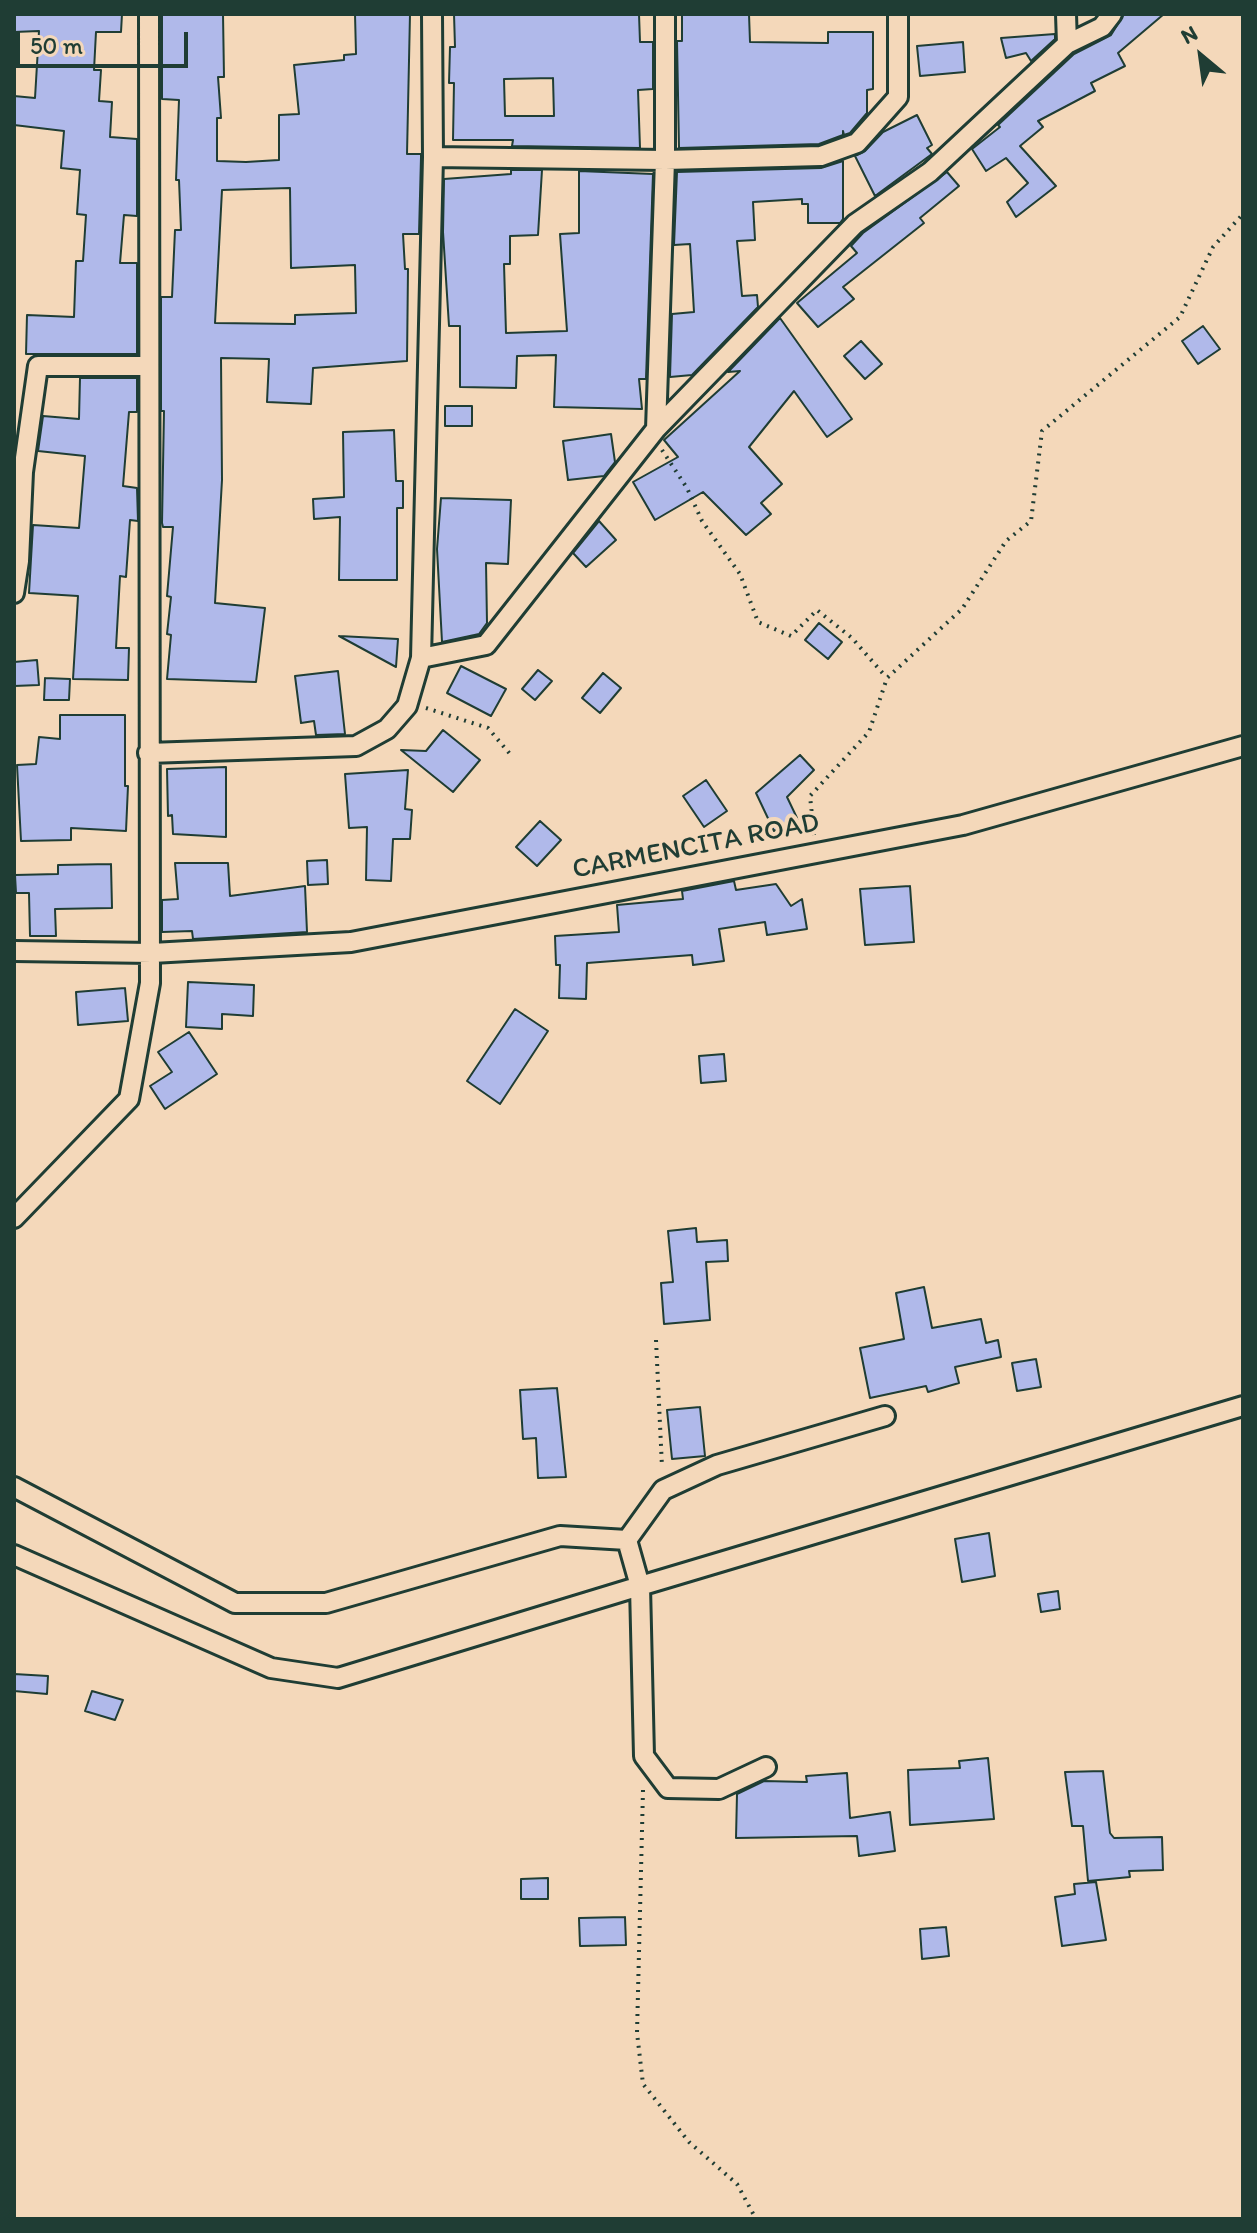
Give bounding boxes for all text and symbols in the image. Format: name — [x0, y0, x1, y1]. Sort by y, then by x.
scale bar — [20, 16, 192, 66]
north arrow — [1161, 16, 1241, 96]
text: N — [1176, 19, 1202, 50]
text: 50 m — [30, 31, 83, 60]
street label: CARMENCITA ROAD — [570, 807, 822, 887]

